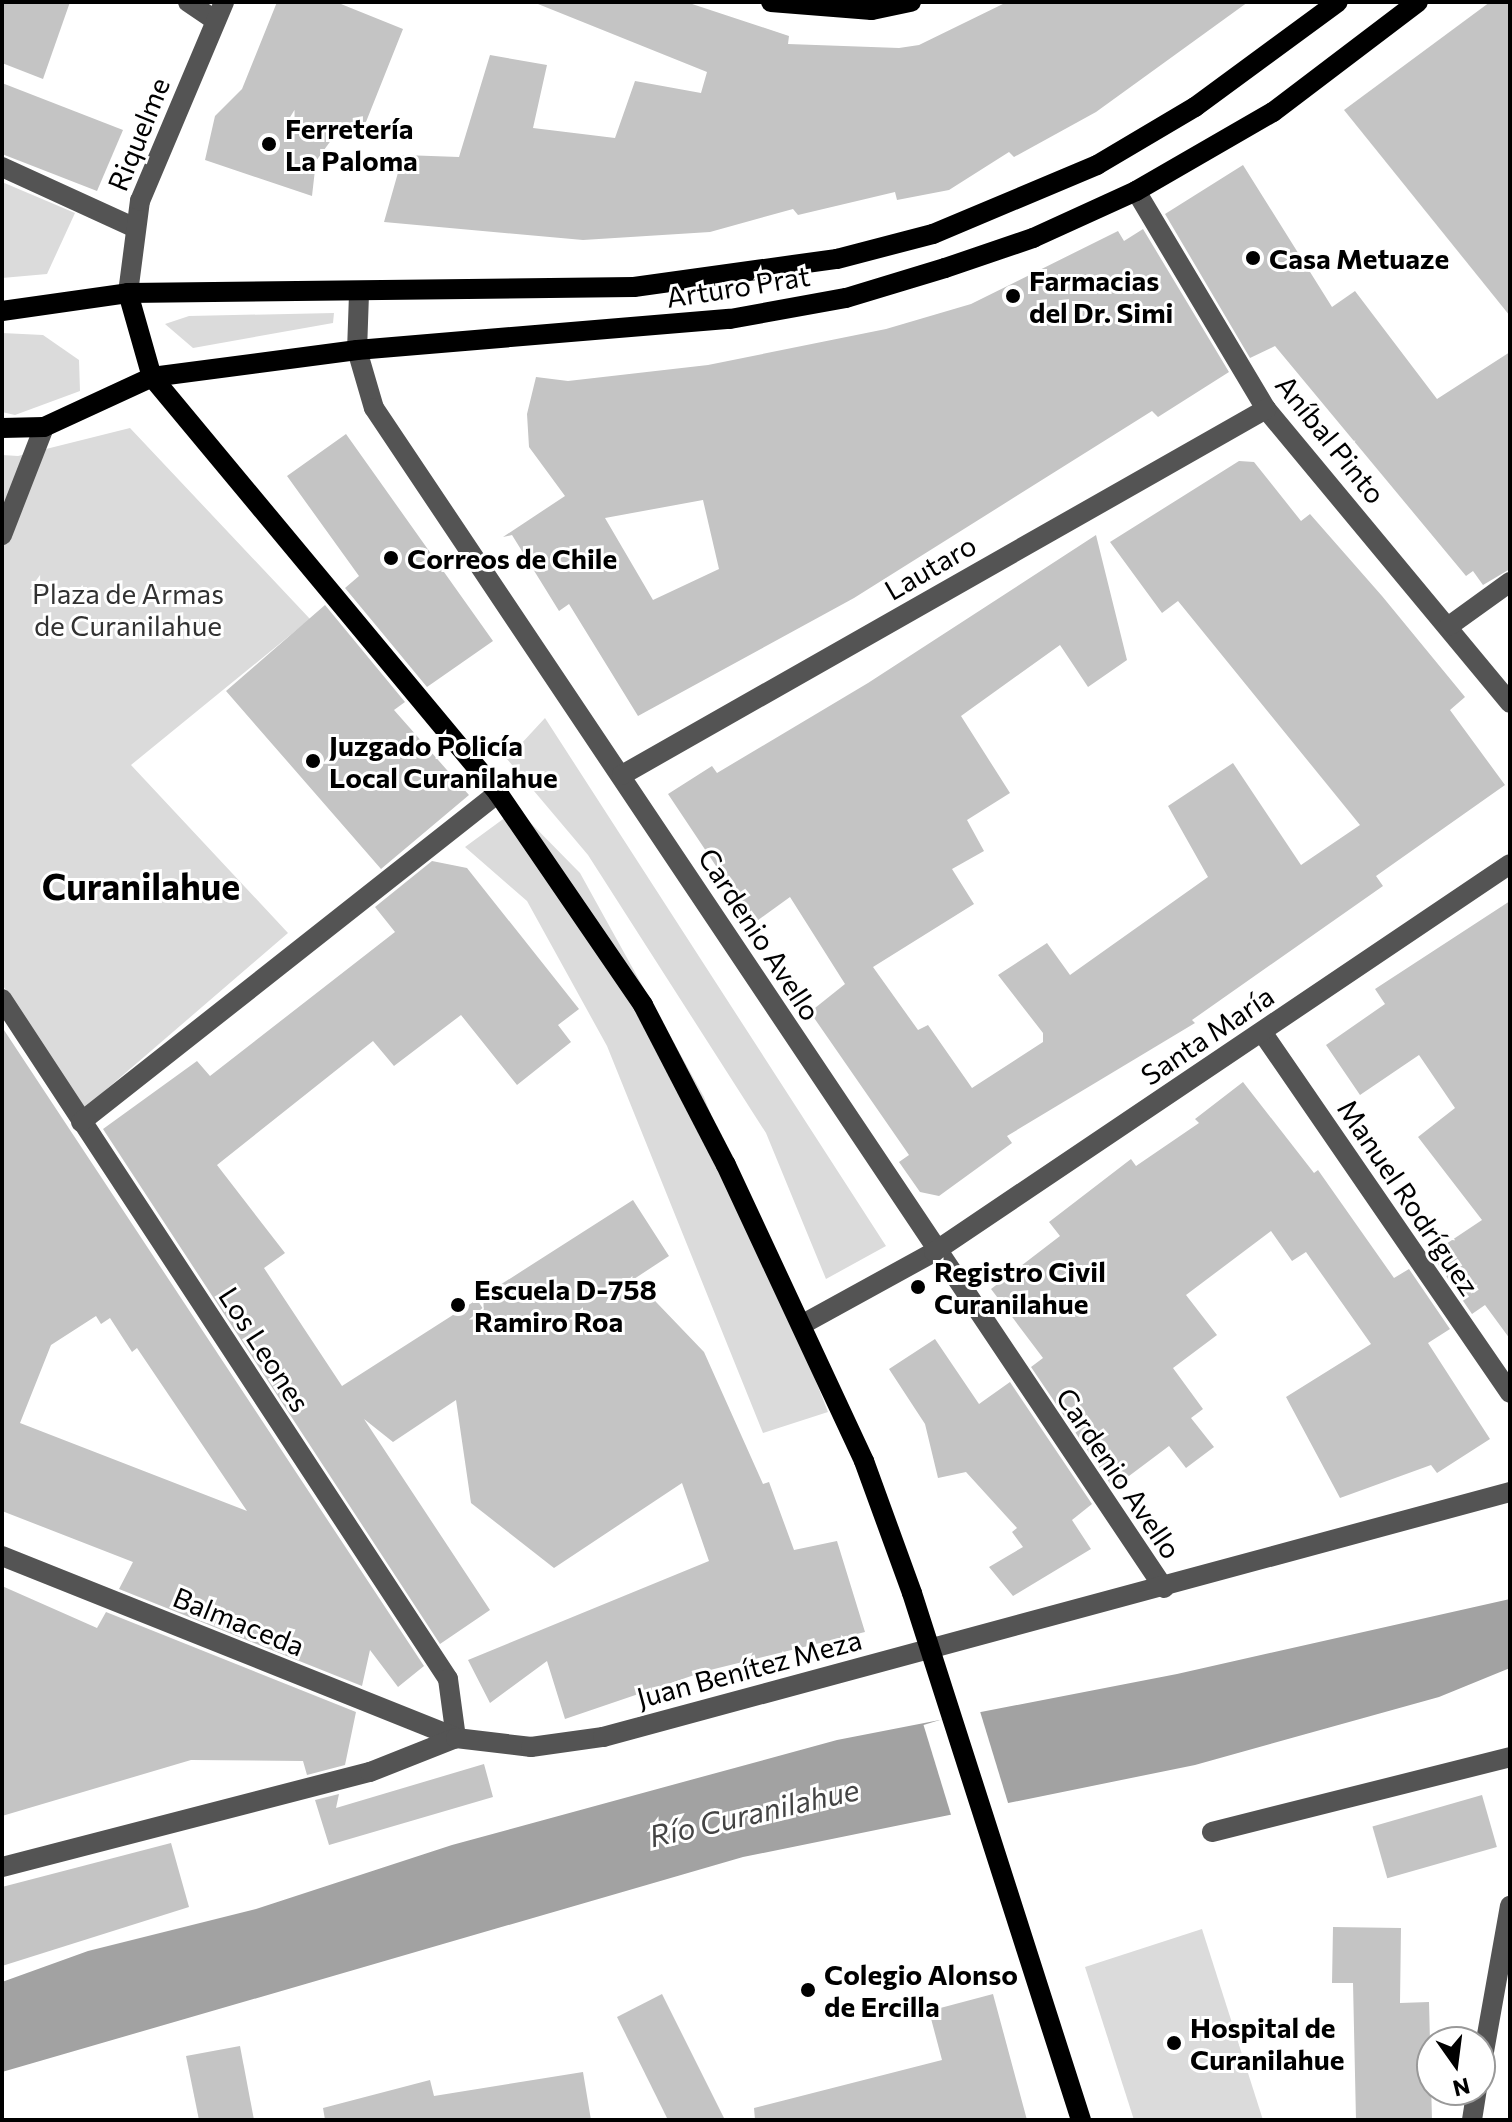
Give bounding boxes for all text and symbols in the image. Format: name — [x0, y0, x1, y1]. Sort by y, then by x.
street label: Riquelme — [100, 73, 176, 195]
place label: Ferretería La Paloma — [285, 111, 418, 177]
marker: Ferretería La Paloma — [260, 135, 278, 153]
place label: Casa Metuaze — [1269, 241, 1449, 275]
marker: Casa Metuaze — [1244, 249, 1262, 267]
street label: Arturo Prat — [664, 258, 812, 314]
place label: Farmacias del Dr. Simi — [1029, 263, 1173, 329]
marker: Farmacias del Dr. Simi — [1004, 287, 1022, 305]
street label: Aníbal Pinto — [1269, 368, 1393, 510]
street label: Lautaro — [878, 527, 982, 607]
place label: Correos de Chile — [407, 541, 617, 575]
marker: Correos de Chile — [382, 549, 400, 567]
park label: Plaza de Armas de Curanilahue — [32, 576, 224, 642]
place label: Juzgado Policía Local Curanilahue — [329, 728, 558, 794]
marker: Juzgado Policía Local Curanilahue — [304, 752, 322, 770]
street label: Cardenio Avello — [692, 842, 828, 1026]
district label: Curanilahue — [42, 864, 240, 908]
street label: Santa María — [1134, 978, 1280, 1092]
street label: Manuel Rodríguez — [1331, 1093, 1487, 1301]
place label: Registro Civil Curanilahue — [934, 1254, 1106, 1320]
place label: Escuela D-758 Ramiro Roa — [474, 1272, 657, 1338]
marker: Registro Civil Curanilahue — [909, 1278, 927, 1296]
street label: Los Leones — [212, 1280, 318, 1418]
marker: Escuela D-758 Ramiro Roa — [449, 1296, 467, 1314]
street label: Cardenio Avello — [1050, 1381, 1188, 1565]
street label: Balmaceda — [169, 1580, 309, 1662]
street label: Juan Benítez Meza — [633, 1622, 865, 1714]
water label: Río Curanilahue — [646, 1770, 862, 1854]
place label: Colegio Alonso de Ercilla — [824, 1957, 1018, 2023]
marker: Colegio Alonso de Ercilla — [799, 1981, 817, 1999]
place label: Hospital de Curanilahue — [1190, 2010, 1344, 2076]
north arrow — [1416, 2026, 1496, 2106]
marker: Hospital de Curanilahue — [1165, 2034, 1183, 2052]
text: N — [1450, 2073, 1473, 2103]

